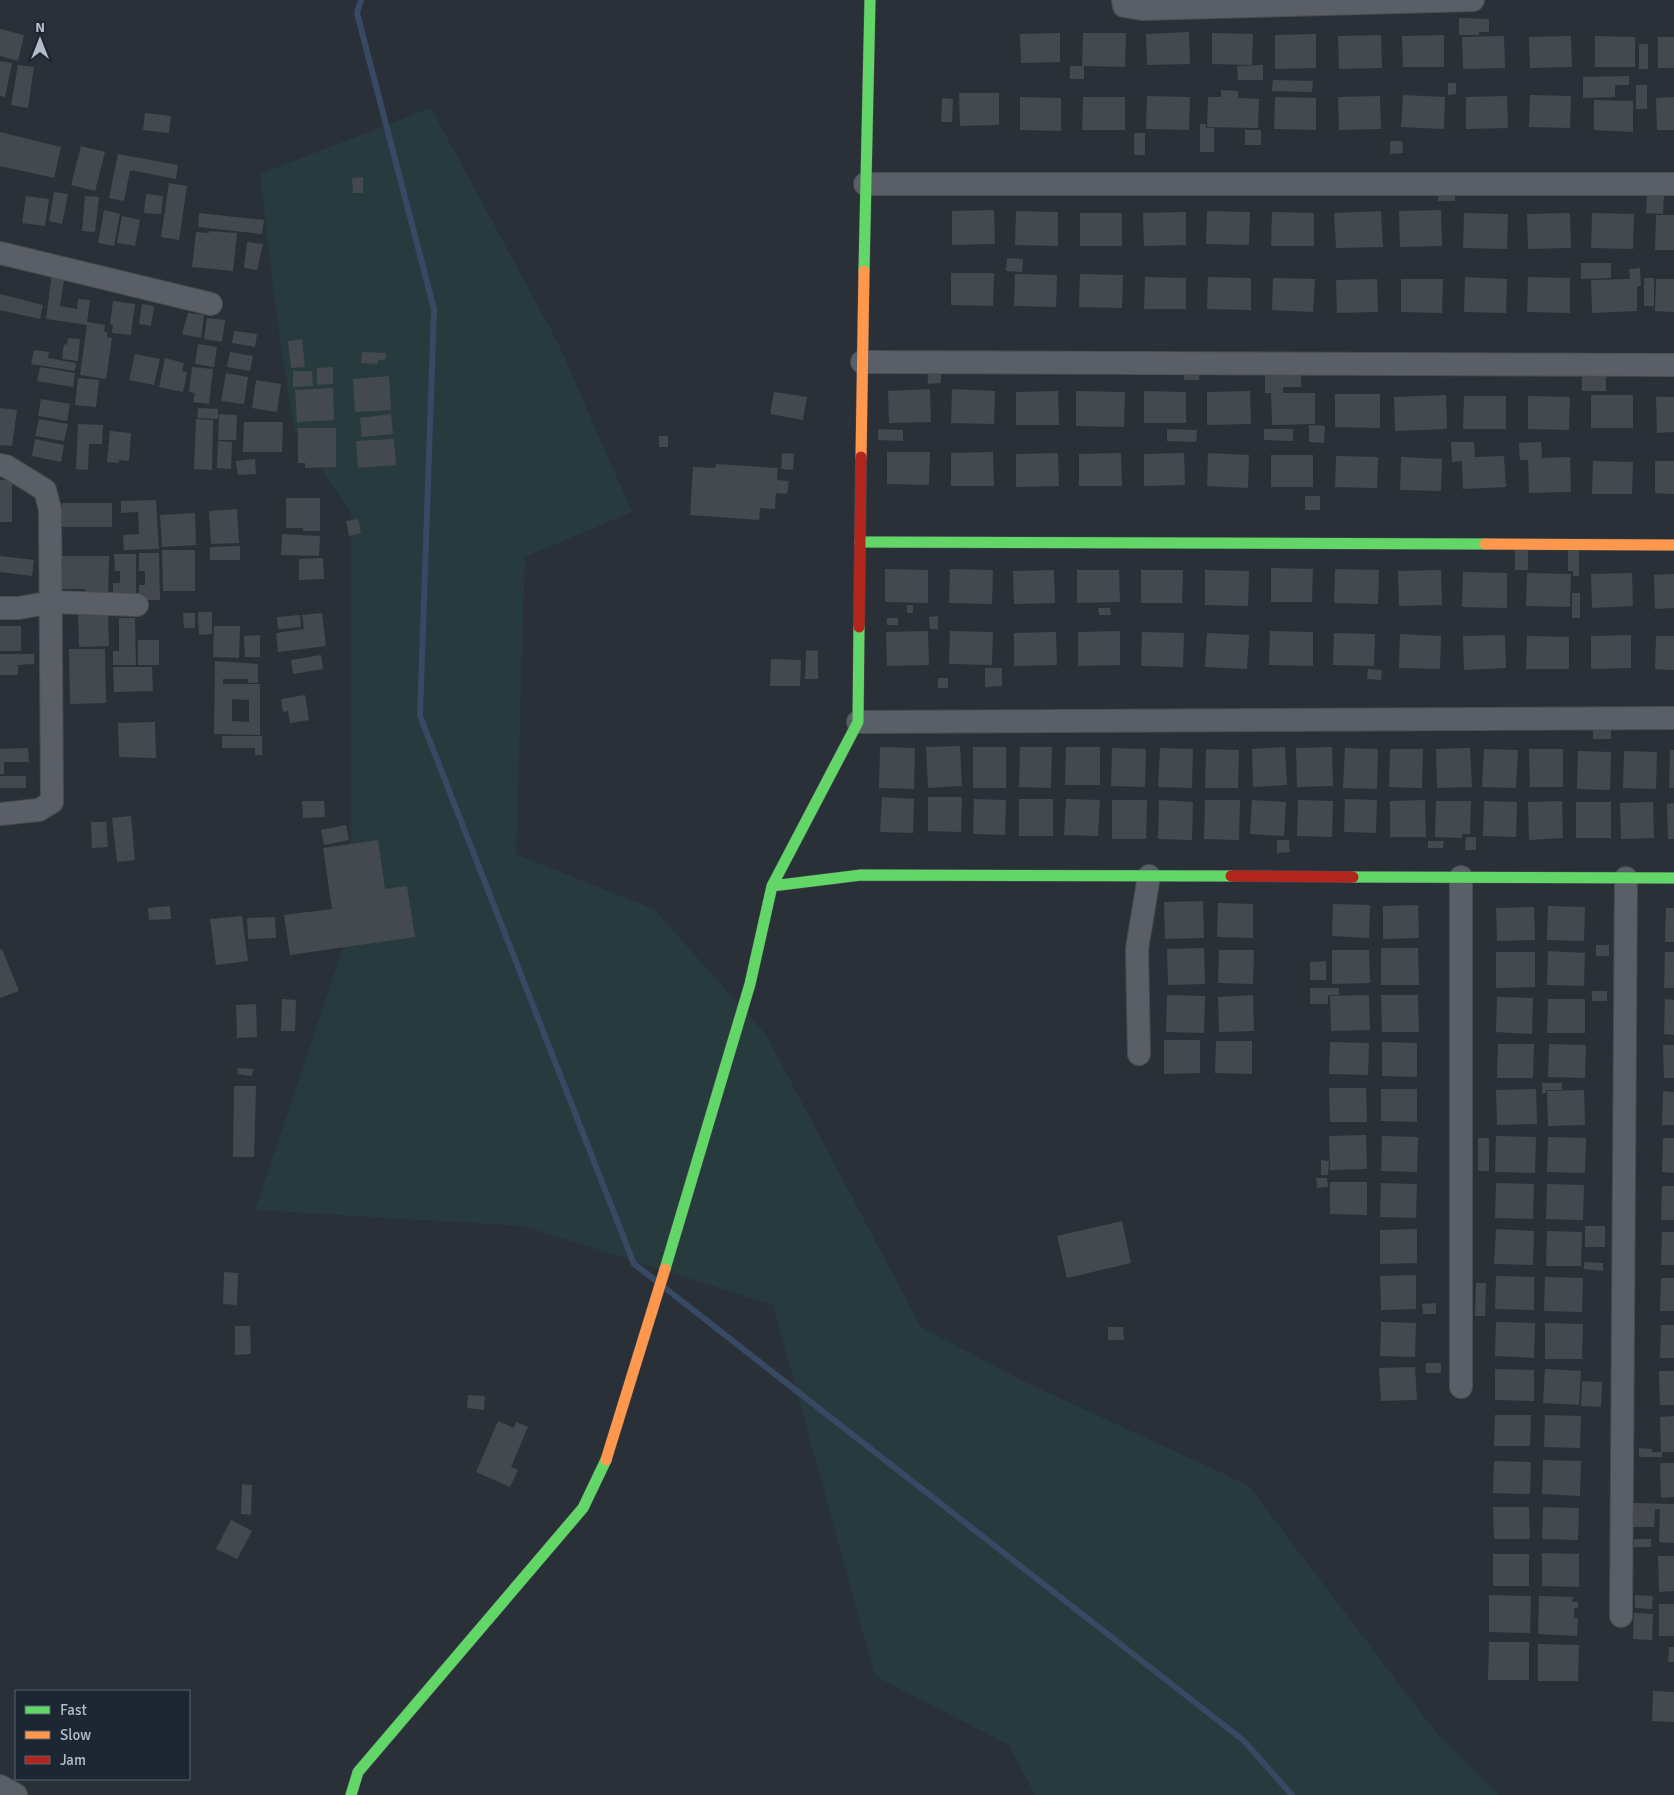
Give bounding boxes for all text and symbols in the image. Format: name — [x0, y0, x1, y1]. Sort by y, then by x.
north arrow — [15, 15, 65, 65]
text: N — [35, 19, 45, 36]
legend — [15, 1690, 190, 1780]
text: Fast — [60, 1701, 87, 1719]
text: Slow — [60, 1726, 91, 1744]
text: Jam — [60, 1751, 86, 1769]

